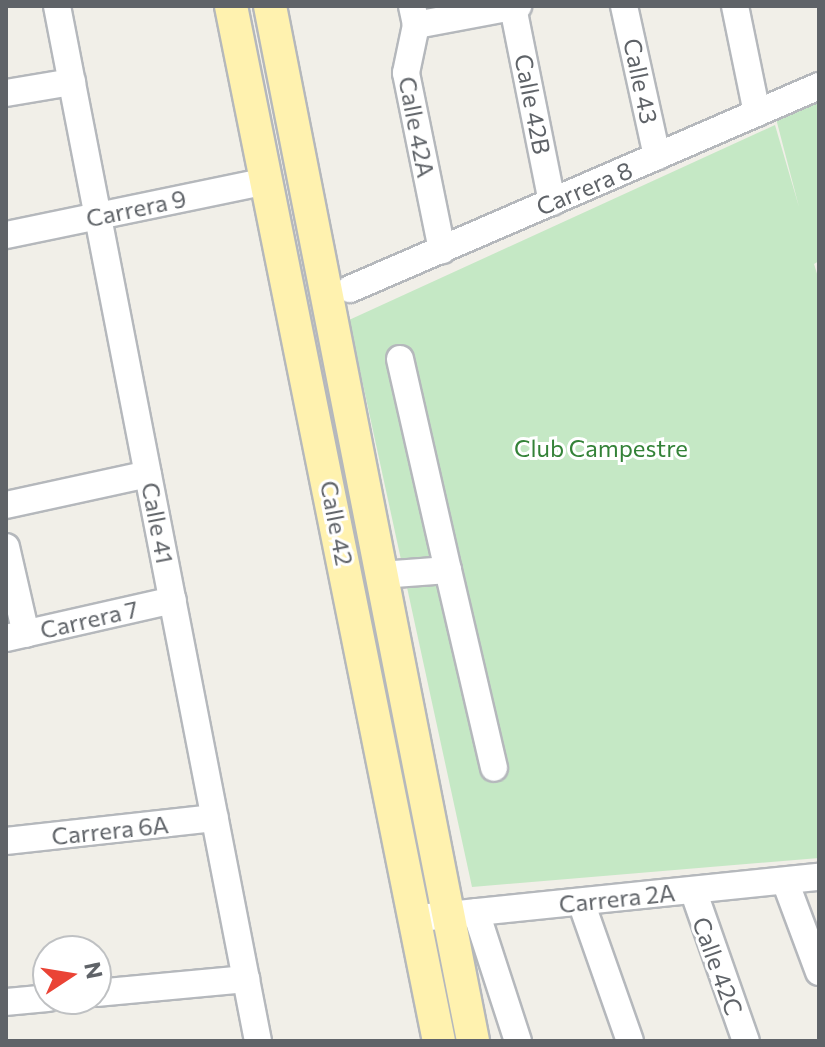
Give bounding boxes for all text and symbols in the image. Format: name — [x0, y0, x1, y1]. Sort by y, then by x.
street label: Calle 43 — [618, 36, 664, 126]
street label: Calle 42B — [509, 52, 557, 156]
street label: Calle 42A — [393, 74, 441, 180]
street label: Carrera 8 — [532, 155, 636, 221]
street label: Carrera 9 — [83, 183, 189, 233]
park label: Club Campestre — [514, 434, 688, 462]
street label: Calle 42 — [315, 478, 359, 568]
street label: Calle 41 — [136, 480, 180, 566]
street label: Carrera 7 — [37, 594, 141, 644]
street label: Carrera 6A — [50, 810, 170, 850]
street label: Carrera 2A — [557, 878, 677, 918]
street label: Calle 42C — [687, 913, 749, 1019]
north arrow — [32, 935, 112, 1015]
text: N — [79, 959, 109, 981]

